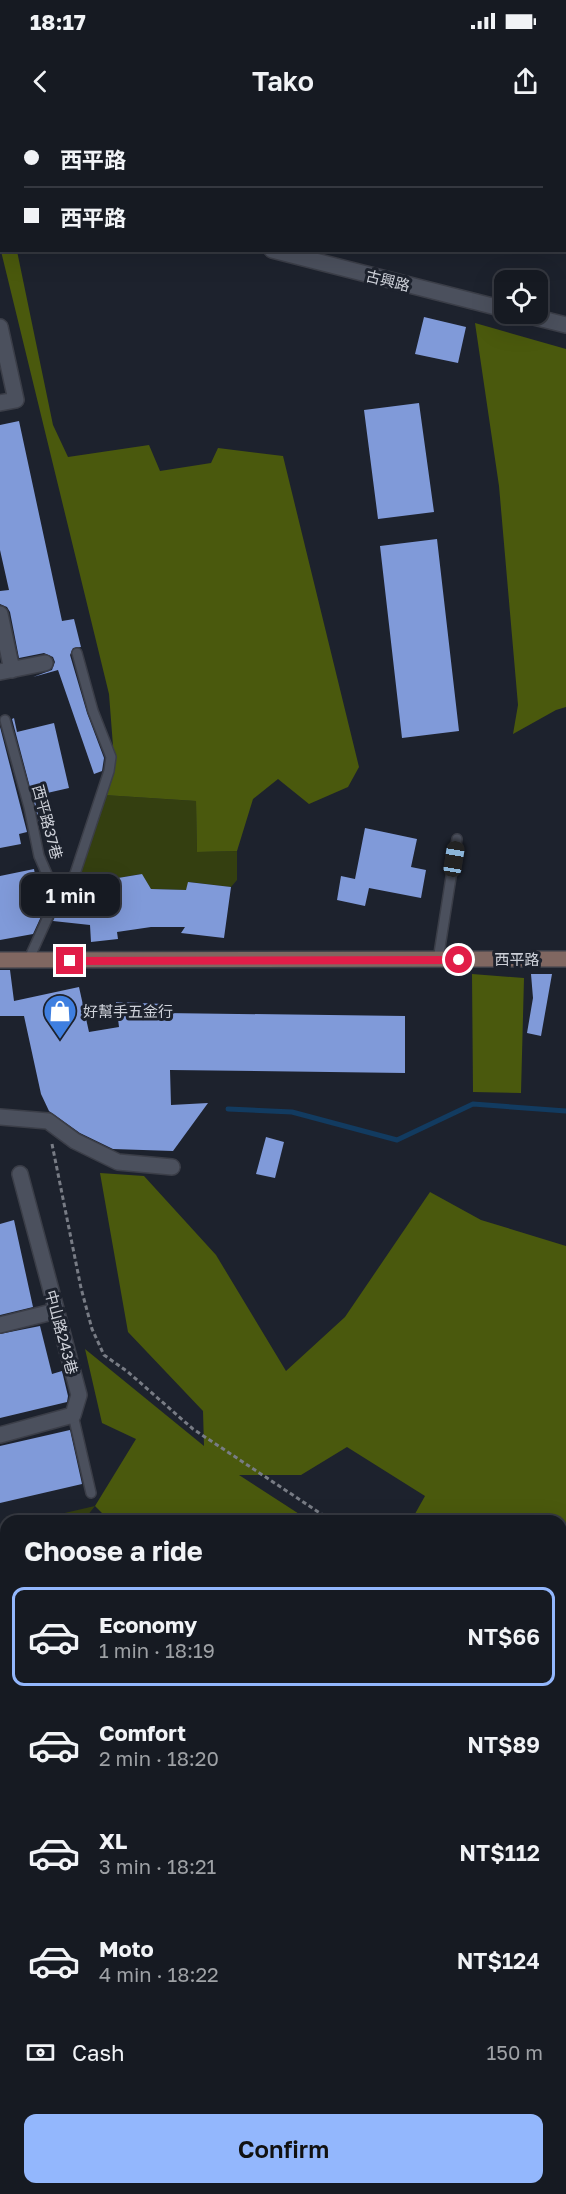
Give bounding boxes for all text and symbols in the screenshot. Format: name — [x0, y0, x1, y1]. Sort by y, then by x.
text: 18:17 — [30, 8, 86, 35]
icon: back — [24, 65, 57, 98]
text: Tako — [252, 65, 314, 97]
icon: share — [509, 65, 542, 98]
text: 西平路 — [60, 146, 126, 173]
text: 西平路 — [60, 204, 126, 231]
street label: 古興路 — [364, 266, 412, 294]
map controls — [494, 270, 548, 324]
button: locate — [494, 270, 548, 324]
street label: 西平路37巷 — [29, 783, 67, 861]
car — [442, 840, 466, 878]
callout: 1 min — [20, 874, 119, 916]
text: 1 min — [45, 883, 96, 907]
route start — [445, 946, 472, 973]
route end — [56, 947, 83, 974]
street label: 西平路 — [494, 950, 540, 968]
shop icon: 好幫手五金行 — [42, 993, 78, 1040]
place label: 好幫手五金行 — [83, 1002, 173, 1020]
street label: 中山路243巷 — [42, 1288, 82, 1376]
text: Choose a ride — [24, 1535, 203, 1567]
icon: car — [27, 1610, 81, 1664]
text: Economy — [99, 1611, 197, 1638]
text: NT$66 — [467, 1623, 540, 1650]
text: 1 min · 18:19 — [99, 1638, 215, 1662]
icon: car — [27, 1718, 81, 1772]
text: Comfort — [99, 1719, 186, 1746]
text: NT$89 — [467, 1731, 540, 1758]
text: 2 min · 18:20 — [99, 1746, 219, 1770]
icon: car — [27, 1826, 81, 1880]
text: XL — [99, 1827, 127, 1854]
text: NT$112 — [459, 1839, 540, 1866]
text: 3 min · 18:21 — [99, 1854, 216, 1878]
icon: car — [27, 1934, 81, 1988]
text: Moto — [99, 1935, 154, 1962]
text: NT$124 — [457, 1947, 540, 1974]
text: 4 min · 18:22 — [99, 1962, 219, 1986]
icon: cash — [24, 2036, 57, 2069]
text: Cash — [72, 2039, 125, 2066]
text: 150 m — [487, 2040, 543, 2064]
button: Confirm — [24, 2114, 543, 2183]

